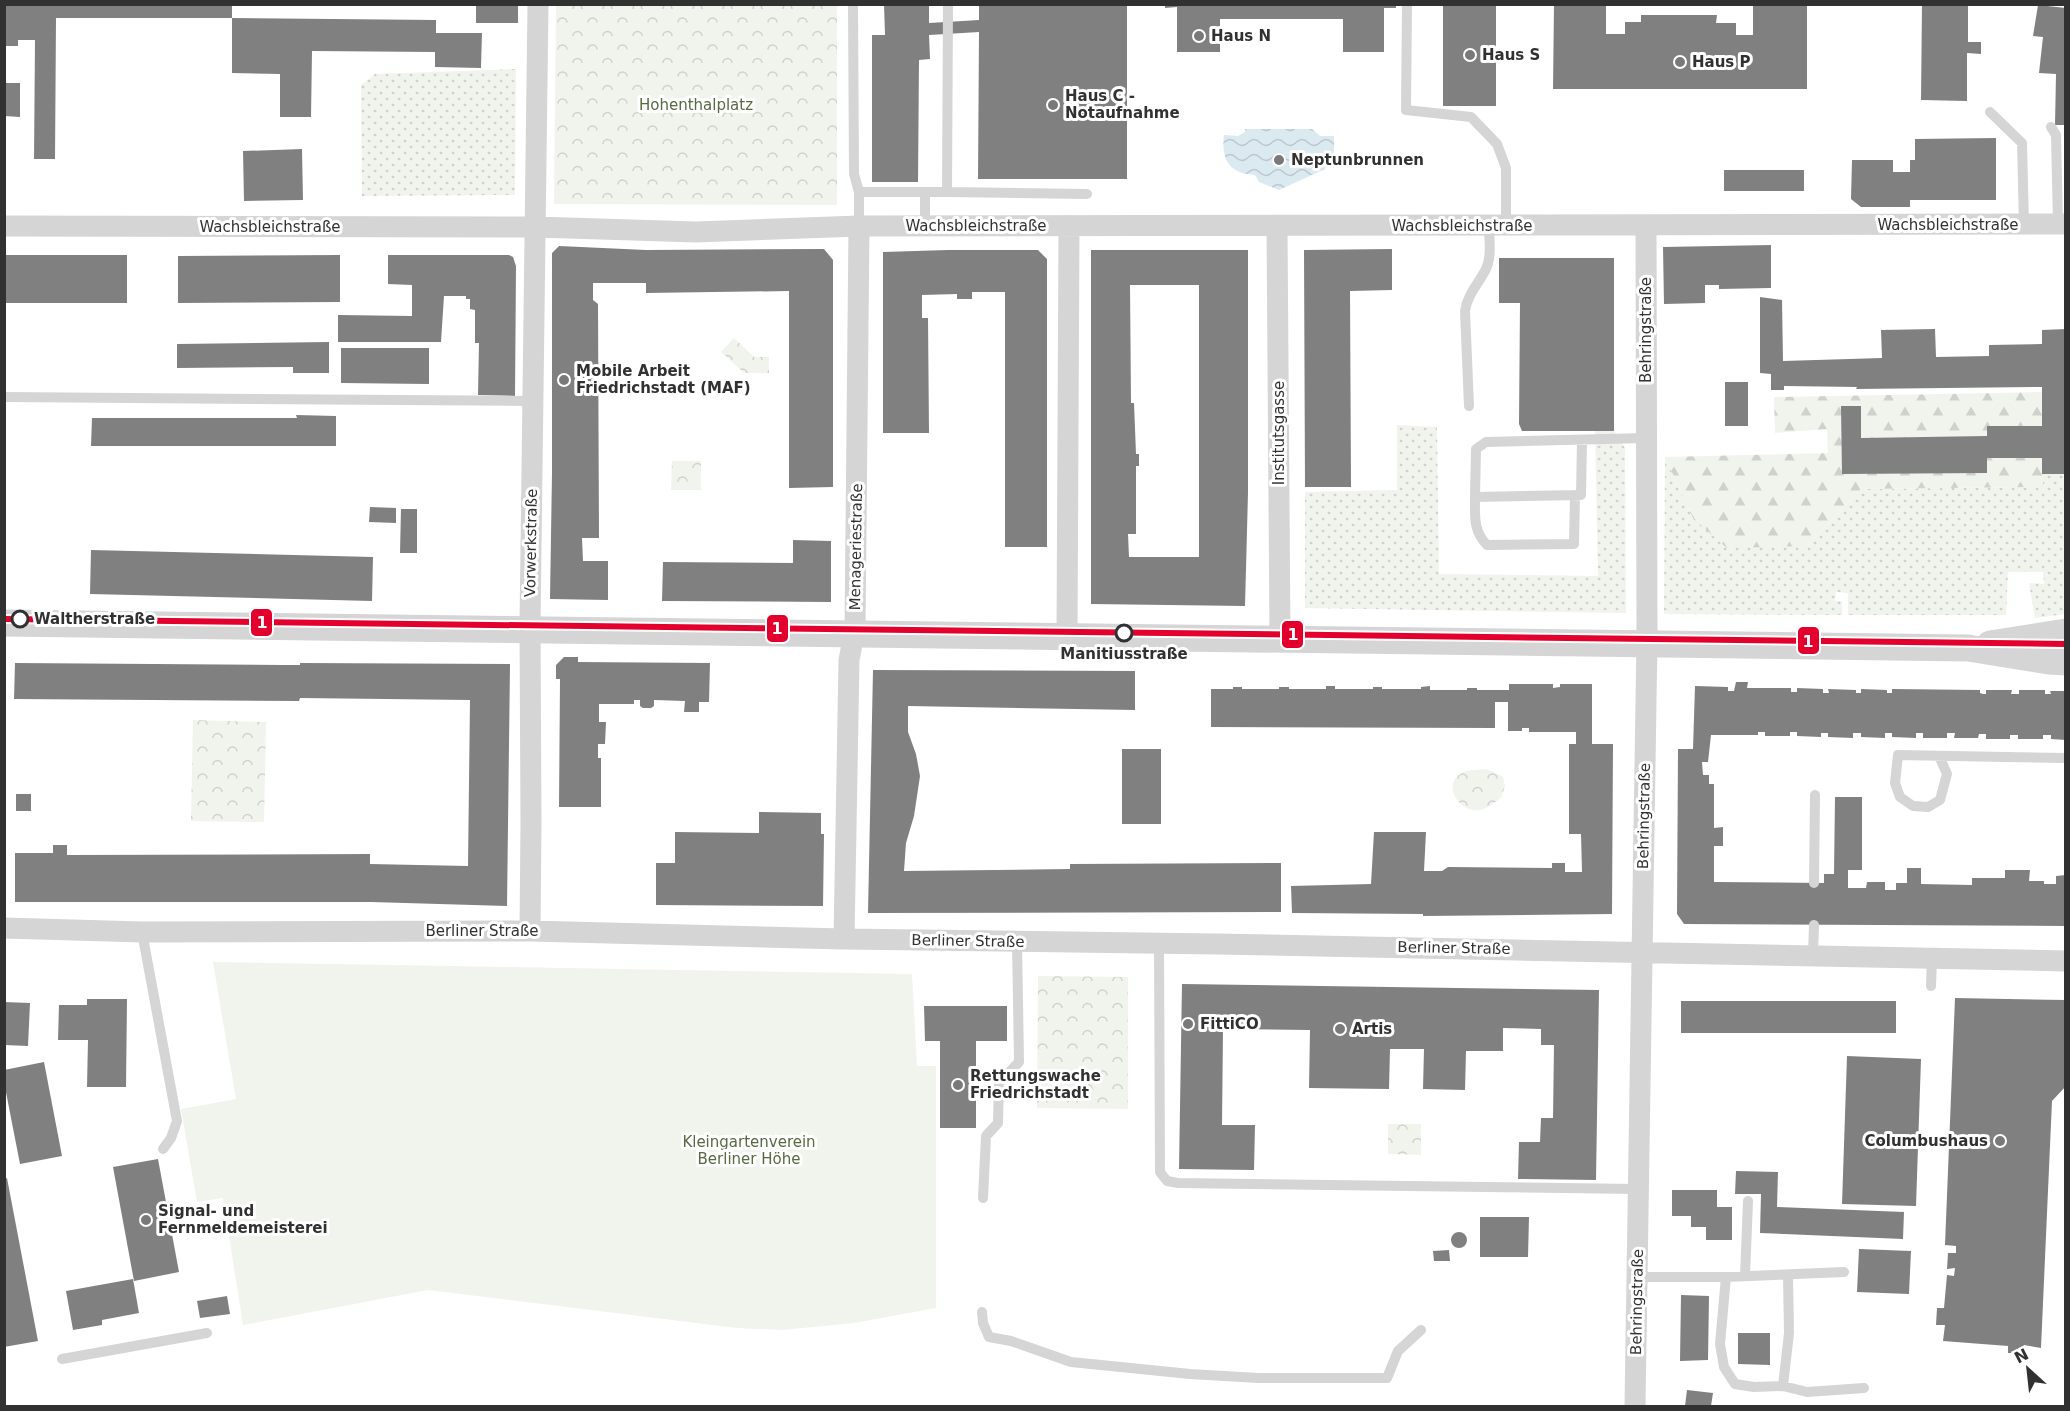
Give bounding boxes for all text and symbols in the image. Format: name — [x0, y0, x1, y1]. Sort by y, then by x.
place label: Haus N — [1211, 27, 1271, 45]
marker: Haus N — [1192, 29, 1206, 43]
place label: Haus S — [1482, 46, 1540, 64]
marker: Haus S — [1463, 48, 1477, 62]
place label: Haus P — [1692, 53, 1751, 71]
marker: Haus P — [1673, 55, 1687, 69]
place label: Haus C - Notaufnahme — [1065, 87, 1180, 122]
park label: Hohenthalplatz — [639, 96, 753, 114]
marker: Haus C - Notaufnahme — [1046, 98, 1060, 112]
place label: Neptunbrunnen — [1291, 151, 1424, 169]
marker: Neptunbrunnen — [1272, 153, 1286, 167]
street label: Wachsbleichstraße — [1877, 216, 2019, 234]
street label: Wachsbleichstraße — [905, 217, 1047, 235]
street label: Wachsbleichstraße — [1391, 217, 1533, 235]
street label: Wachsbleichstraße — [199, 218, 341, 236]
street label: Behringstraße — [1637, 277, 1655, 383]
place label: Mobile Arbeit Friedrichstadt (MAF) — [576, 362, 751, 397]
marker: Mobile Arbeit Friedrichstadt (MAF) — [557, 373, 571, 387]
street label: Institutsgasse — [1270, 381, 1288, 485]
street label: Menageriestraße — [846, 483, 866, 611]
street label: Vorwerkstraße — [521, 489, 541, 597]
line badge: 1 — [250, 608, 273, 637]
marker: Waltherstraße — [11, 610, 29, 628]
place label: Waltherstraße — [34, 610, 155, 628]
text: 1 — [256, 613, 268, 632]
line badge: 1 — [766, 614, 789, 643]
text: 1 — [771, 619, 783, 638]
line badge: 1 — [1281, 620, 1304, 649]
marker: Manitiusstraße — [1115, 624, 1133, 642]
text: 1 — [1287, 625, 1299, 644]
line badge: 1 — [1797, 626, 1820, 655]
text: 1 — [1802, 632, 1814, 651]
place label: Manitiusstraße — [1060, 645, 1188, 663]
street label: Behringstraße — [1634, 763, 1654, 869]
street label: Berliner Straße — [425, 922, 539, 940]
street label: Berliner Straße — [911, 931, 1025, 951]
street label: Berliner Straße — [1397, 938, 1511, 958]
place label: FittiCO — [1200, 1015, 1259, 1033]
marker: FittiCO — [1181, 1017, 1195, 1031]
place label: Artis — [1352, 1020, 1392, 1038]
marker: Artis — [1333, 1022, 1347, 1036]
place label: Rettungswache Friedrichstadt — [970, 1067, 1101, 1102]
marker: Rettungswache Friedrichstadt — [951, 1078, 965, 1092]
place label: Columbushaus — [1864, 1132, 1988, 1150]
park label: Kleingartenverein Berliner Höhe — [682, 1133, 816, 1168]
marker: Columbushaus — [1993, 1134, 2007, 1148]
place label: Signal- und Fernmeldemeisterei — [158, 1202, 328, 1237]
marker: Signal- und Fernmeldemeisterei — [139, 1213, 153, 1227]
street label: Behringstraße — [1627, 1249, 1647, 1355]
north arrow — [1998, 1339, 2058, 1399]
text: N — [2011, 1345, 2032, 1368]

